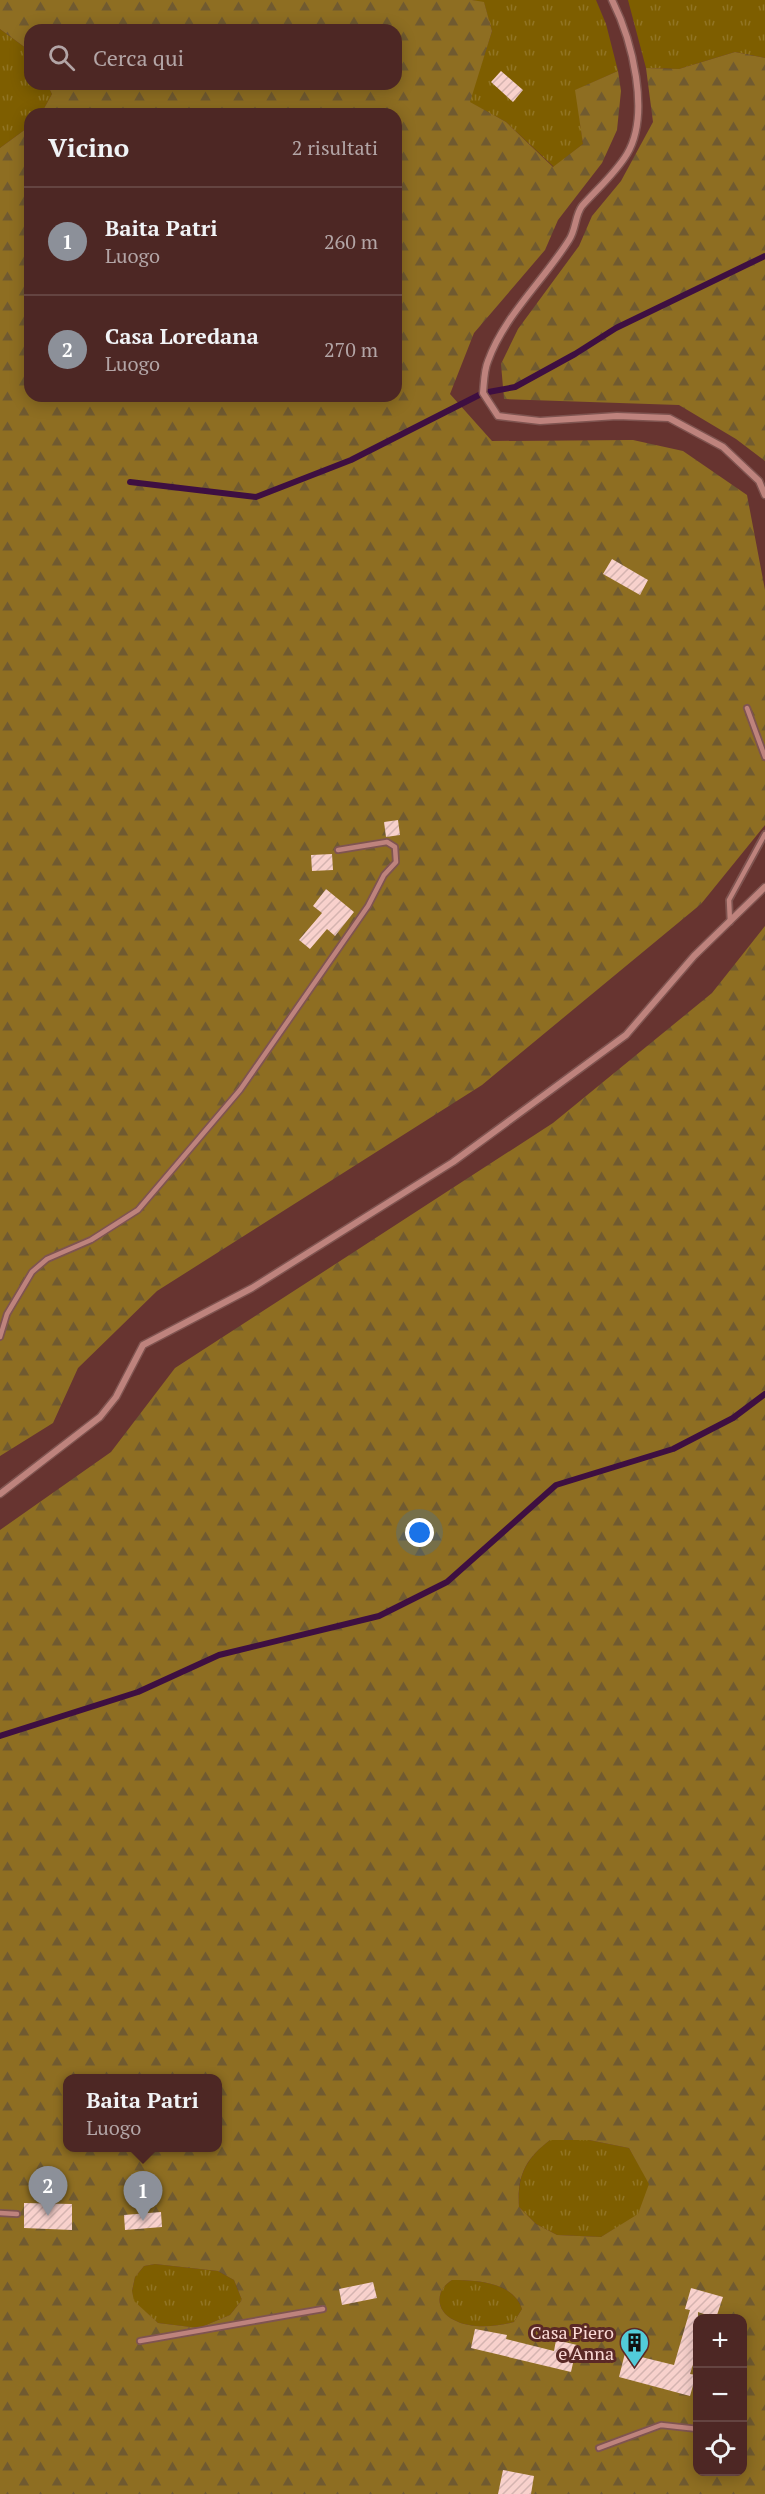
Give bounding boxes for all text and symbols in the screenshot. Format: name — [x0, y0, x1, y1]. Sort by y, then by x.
search box — [24, 24, 402, 90]
icon: search — [45, 41, 78, 74]
text: Cerca qui — [93, 43, 184, 72]
text: Vicino — [48, 130, 129, 164]
text: 2 risultati — [292, 134, 378, 161]
text: Baita Patri — [105, 213, 218, 242]
text: 1 — [62, 228, 73, 255]
text: 260 m — [324, 228, 378, 255]
text: Luogo — [105, 242, 160, 269]
text: Casa Loredana — [105, 321, 259, 350]
text: 2 — [62, 336, 73, 363]
text: 270 m — [324, 336, 378, 363]
text: Luogo — [105, 350, 160, 377]
your location — [405, 1518, 434, 1547]
popup — [63, 2074, 222, 2152]
text: Baita Patri — [86, 2085, 199, 2114]
text: Luogo — [86, 2114, 141, 2141]
pin: 2 — [28, 2166, 68, 2216]
pin: 1 — [124, 2172, 162, 2221]
map controls — [693, 2314, 747, 2476]
button: + — [693, 2314, 747, 2368]
place label: Casa Piero e Anna — [530, 2320, 614, 2365]
building icon: Casa Piero e Anna — [619, 2326, 651, 2368]
button: − — [693, 2368, 747, 2422]
button: locate — [693, 2422, 747, 2476]

